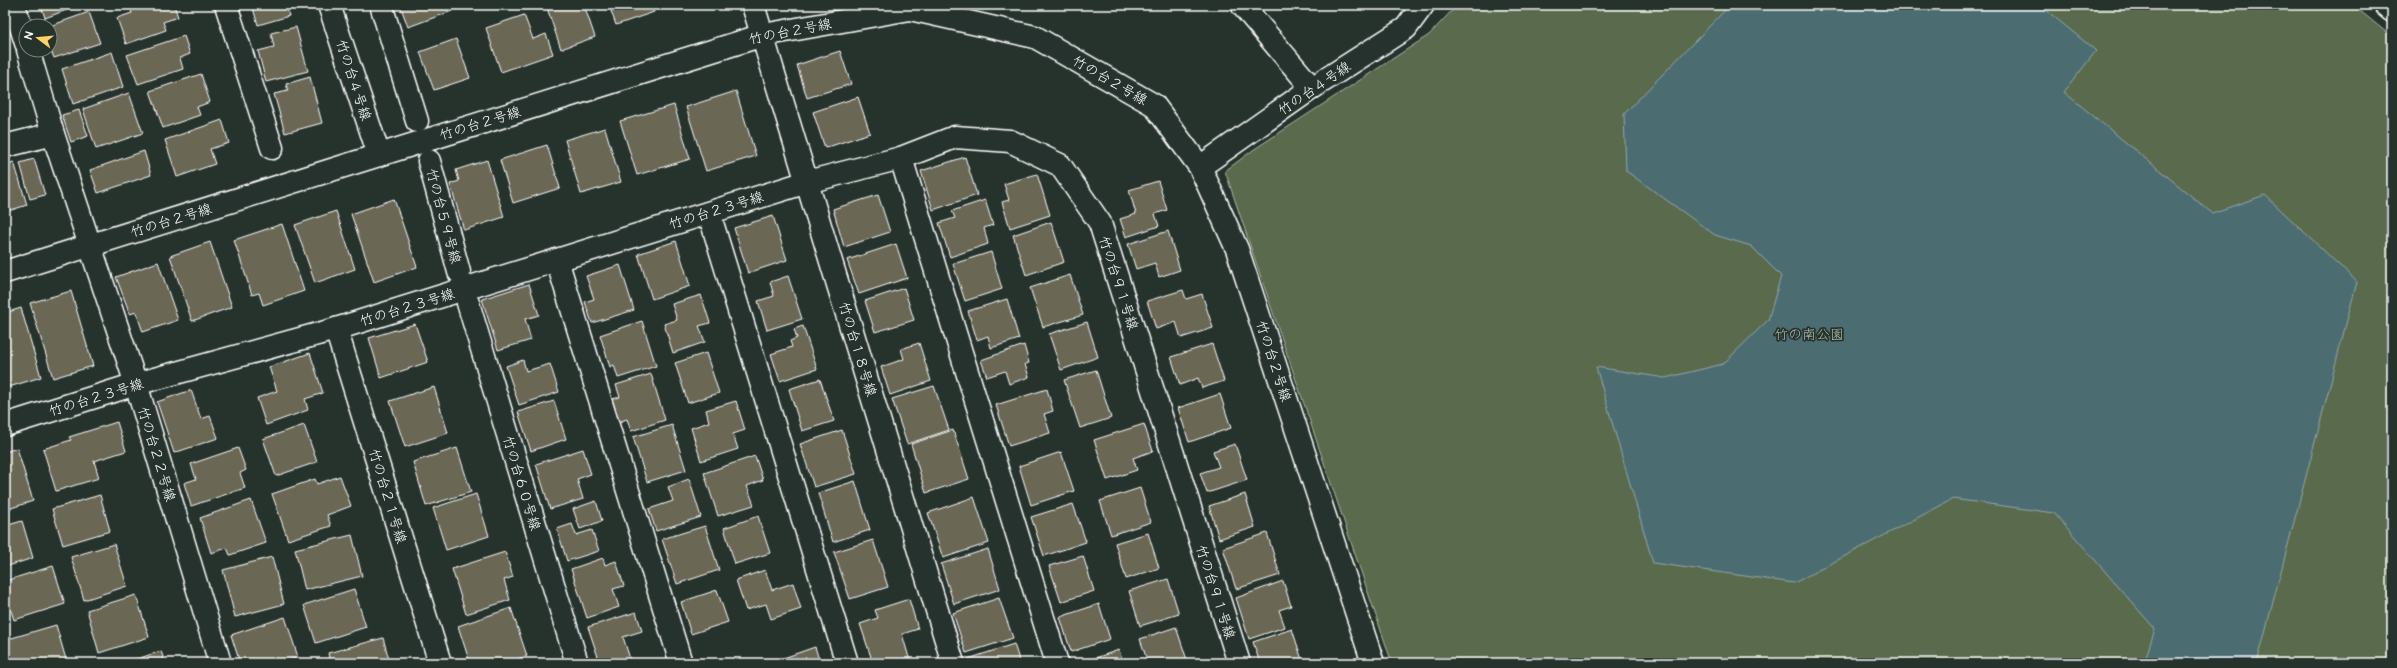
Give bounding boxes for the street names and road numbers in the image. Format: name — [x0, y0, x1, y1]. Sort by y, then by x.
street label: 竹の台２号線 — [747, 14, 833, 50]
street label: 竹の台４号線 — [331, 37, 376, 123]
street label: 竹の台２号線 — [1068, 51, 1151, 111]
street label: 竹の台４号線 — [1274, 57, 1355, 121]
street label: 竹の台２号線 — [437, 102, 523, 146]
street label: 竹の台５９号線 — [421, 166, 465, 266]
street label: 竹の台２３号線 — [667, 187, 766, 235]
street label: 竹の台２号線 — [128, 199, 214, 243]
street label: 竹の台９１号線 — [1093, 234, 1143, 333]
street label: 竹の台２３号線 — [358, 284, 457, 332]
street label: 竹の台１８号線 — [833, 300, 881, 399]
street label: 竹の台２号線 — [1251, 318, 1296, 404]
street label: 竹の台２３号線 — [47, 374, 146, 422]
street label: 竹の台２２号線 — [132, 405, 180, 504]
street label: 竹の台６０号線 — [497, 434, 545, 533]
street label: 竹の台２１号線 — [363, 447, 411, 546]
street label: 竹の台９１号線 — [1190, 543, 1240, 642]

